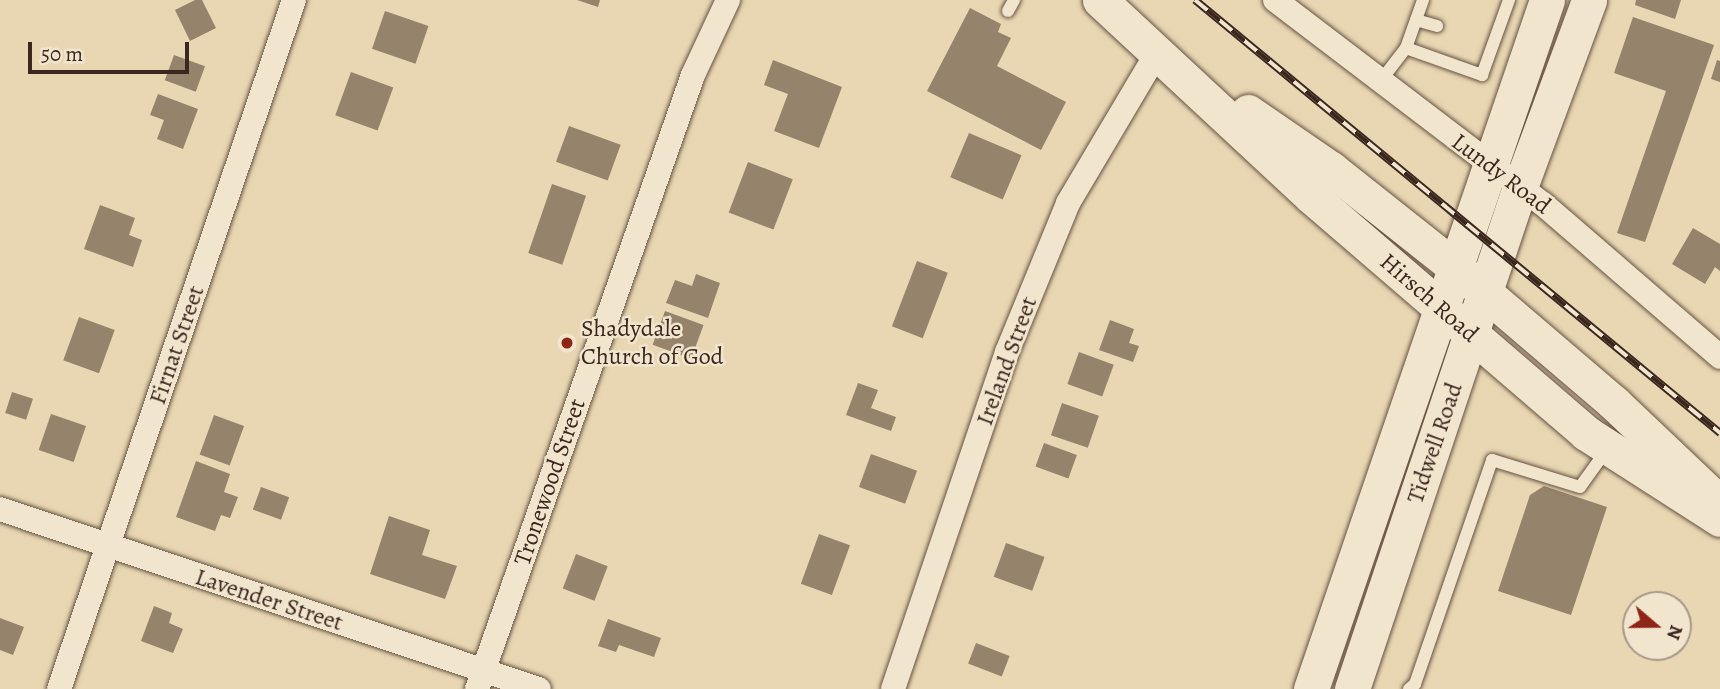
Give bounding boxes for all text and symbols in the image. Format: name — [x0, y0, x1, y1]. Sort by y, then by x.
scale bar — [32, 28, 192, 72]
text: 50 m — [41, 40, 83, 68]
street label: Lundy Road — [1446, 127, 1556, 221]
street label: Hirsch Road — [1374, 247, 1484, 349]
street label: Firnat Street — [143, 282, 211, 408]
street label: Ireland Street — [970, 293, 1044, 429]
place label: Shadydale Church of God — [581, 315, 724, 371]
marker: Shadydale Church of God — [559, 335, 575, 351]
street label: Tidwell Road — [1401, 379, 1469, 507]
street label: Tronewood Street — [508, 395, 592, 569]
street label: Lavender Street — [191, 563, 347, 637]
north arrow — [1622, 591, 1692, 661]
text: N — [1660, 622, 1689, 643]

